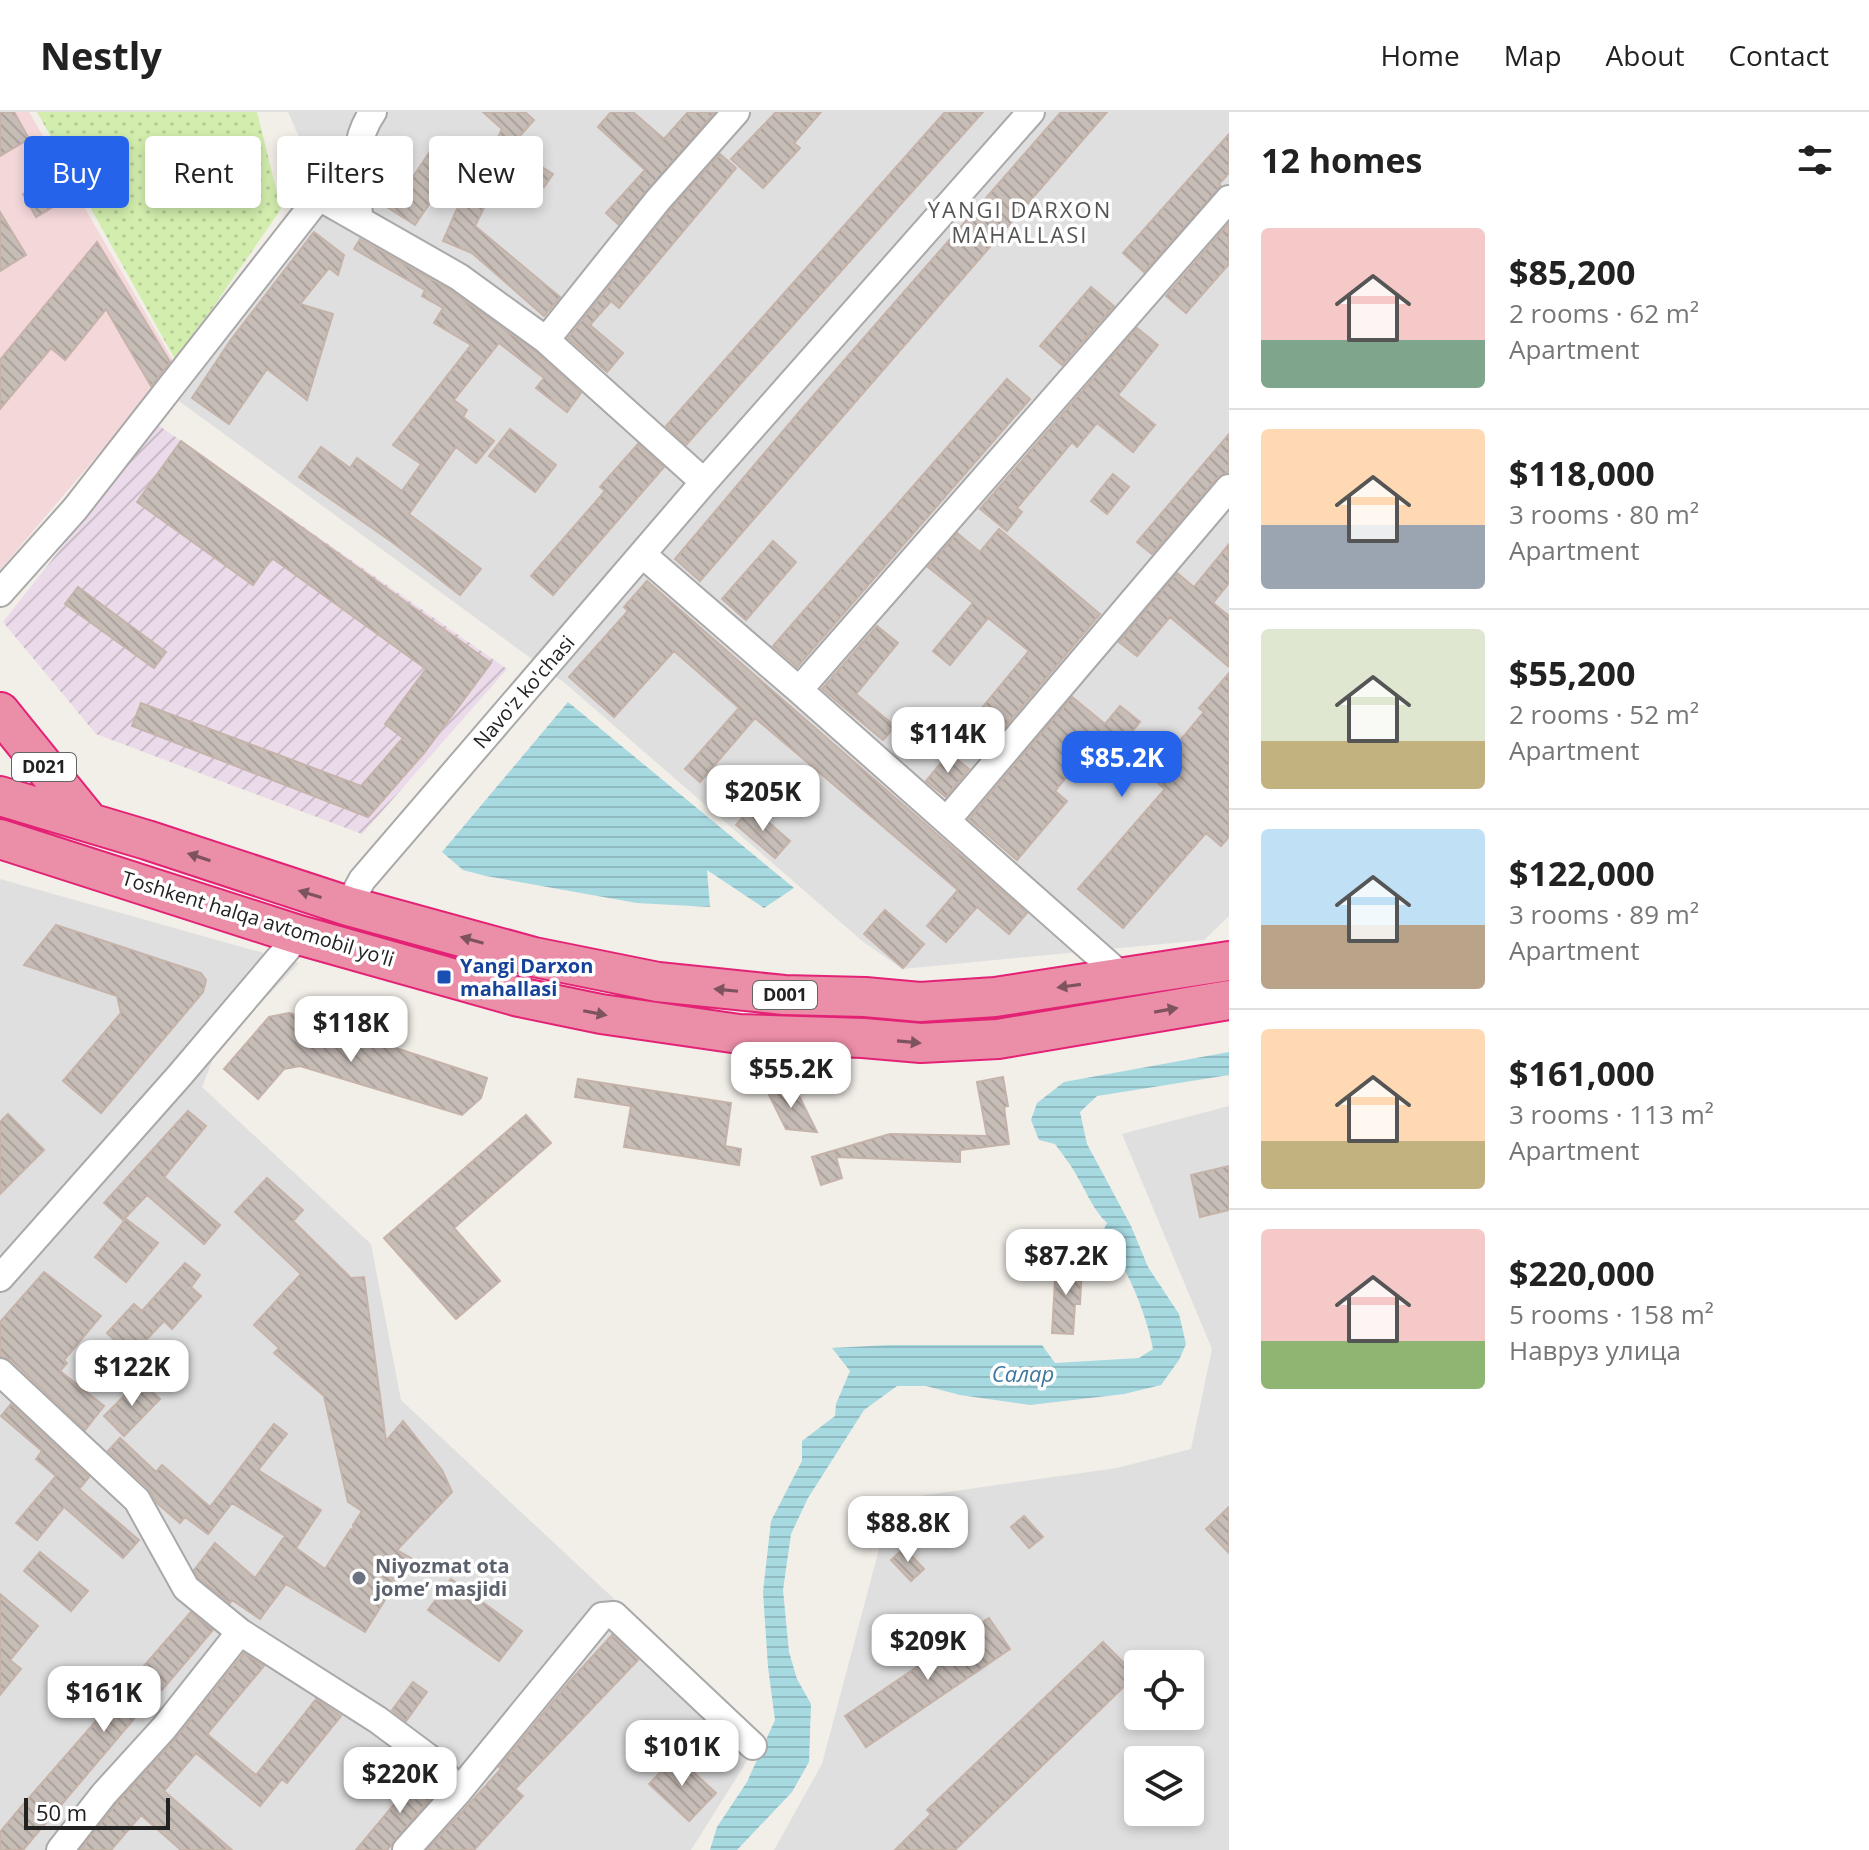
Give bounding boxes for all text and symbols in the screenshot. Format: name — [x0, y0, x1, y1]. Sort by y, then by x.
text: Nestly — [40, 29, 162, 81]
text: Home — [1381, 36, 1460, 74]
text: Map — [1504, 36, 1562, 74]
text: About — [1606, 36, 1684, 74]
text: Contact — [1728, 36, 1829, 74]
chip: Buy — [24, 136, 129, 208]
chip: Rent — [145, 136, 261, 208]
chip: Filters — [277, 136, 413, 208]
chip: New — [429, 136, 543, 208]
text: 12 homes — [1261, 137, 1422, 183]
icon: filters — [1793, 138, 1837, 182]
district label: YANGI DARXON MAHALLASI — [928, 194, 1112, 249]
text: $85,200 — [1509, 249, 1635, 295]
icon: home — [1325, 260, 1421, 356]
text: 2 rooms · 62 m² — [1509, 295, 1699, 331]
text: Apartment — [1509, 331, 1640, 367]
text: $118,000 — [1509, 450, 1655, 496]
icon: home — [1325, 461, 1421, 557]
text: 3 rooms · 80 m² — [1509, 496, 1699, 532]
text: Apartment — [1509, 532, 1640, 568]
street label: Navo'z ko'chasi — [467, 629, 580, 754]
text: $55,200 — [1509, 650, 1635, 696]
icon: home — [1325, 661, 1421, 757]
text: 2 rooms · 52 m² — [1509, 696, 1699, 732]
pin: $114K — [892, 707, 1004, 775]
text: $114K — [910, 715, 986, 751]
pin: $85.2K — [1057, 731, 1187, 799]
text: Apartment — [1509, 732, 1640, 768]
text: $85.2K — [1080, 739, 1164, 775]
road number: D021 — [12, 753, 76, 781]
pin: $205K — [707, 765, 819, 833]
text: $205K — [725, 773, 801, 809]
text: $122,000 — [1509, 850, 1655, 896]
one-way arrow — [186, 851, 210, 863]
icon: home — [1325, 861, 1421, 957]
street label: Toshkent halqa avtomobil yo'li — [119, 864, 397, 973]
one-way arrow — [298, 887, 322, 900]
text: 3 rooms · 89 m² — [1509, 896, 1699, 932]
text: Apartment — [1509, 932, 1640, 968]
one-way arrow — [459, 933, 483, 946]
place label: Yangi Darxon mahallasi — [460, 952, 593, 1002]
marker: Yangi Darxon mahallasi — [435, 968, 453, 986]
one-way arrow — [1056, 980, 1081, 993]
road number: D001 — [753, 981, 817, 1009]
one-way arrow — [713, 984, 738, 997]
pin: $118K — [295, 996, 407, 1064]
text: $118K — [313, 1004, 389, 1040]
one-way arrow — [1154, 1004, 1179, 1016]
one-way arrow — [583, 1007, 608, 1020]
one-way arrow — [897, 1036, 922, 1049]
pin: $55.2K — [726, 1042, 856, 1110]
text: $55.2K — [749, 1050, 833, 1086]
text: $161,000 — [1509, 1050, 1655, 1096]
icon: home — [1325, 1061, 1421, 1157]
text: 3 rooms · 113 m² — [1509, 1096, 1714, 1132]
text: Apartment — [1509, 1132, 1640, 1168]
pin: $87.2K — [1001, 1229, 1131, 1297]
text: $87.2K — [1024, 1237, 1108, 1273]
text: $220,000 — [1509, 1250, 1655, 1296]
icon: home — [1325, 1261, 1421, 1357]
text: 5 rooms · 158 m² — [1509, 1296, 1714, 1332]
text: Навруз улица — [1509, 1332, 1681, 1368]
pin: $122K — [76, 1340, 188, 1408]
text: $122K — [94, 1348, 170, 1384]
water label: Салар — [992, 1358, 1054, 1388]
pin: $88.8K — [843, 1496, 973, 1564]
text: $88.8K — [866, 1504, 950, 1540]
place label: Niyozmat ota jome’ masjidi — [373, 1552, 510, 1602]
marker: Niyozmat ota jome’ masjidi — [350, 1569, 368, 1587]
pin: $209K — [872, 1614, 984, 1682]
text: $209K — [890, 1622, 966, 1658]
map controls — [1124, 1650, 1204, 1826]
button: locate — [1124, 1650, 1204, 1730]
pin: $161K — [48, 1666, 160, 1734]
text: $161K — [66, 1674, 142, 1710]
pin: $101K — [626, 1720, 738, 1788]
text: $101K — [644, 1728, 720, 1764]
button: layers — [1124, 1746, 1204, 1826]
pin: $220K — [344, 1747, 456, 1815]
text: $220K — [362, 1755, 438, 1791]
scale bar — [24, 1794, 170, 1830]
text: 50 m — [36, 1797, 87, 1827]

